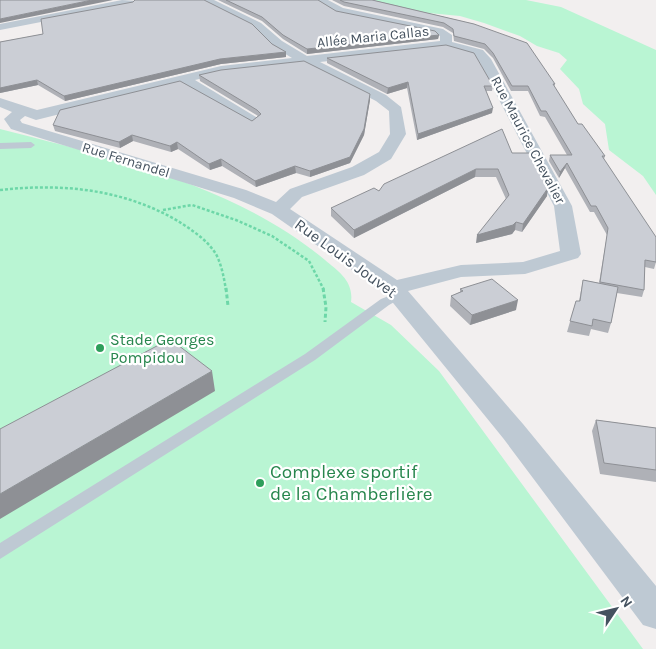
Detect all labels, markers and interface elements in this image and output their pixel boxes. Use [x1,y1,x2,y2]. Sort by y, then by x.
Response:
street label: Allée Maria Callas [316,23,430,51]
street label: Rue Maurice Chevalier [487,73,569,207]
street label: Rue Fernandel [80,139,172,181]
street label: Rue Louis Jouvet [291,215,401,301]
place label: Stade Georges Pompidou [110,330,214,367]
marker: Stade Georges Pompidou [94,342,106,354]
place label: Complexe sportif de la Chamberlière [270,461,432,505]
marker: Complexe sportif de la Chamberlière [254,477,266,489]
north arrow [591,584,641,634]
text: N [616,593,636,611]

